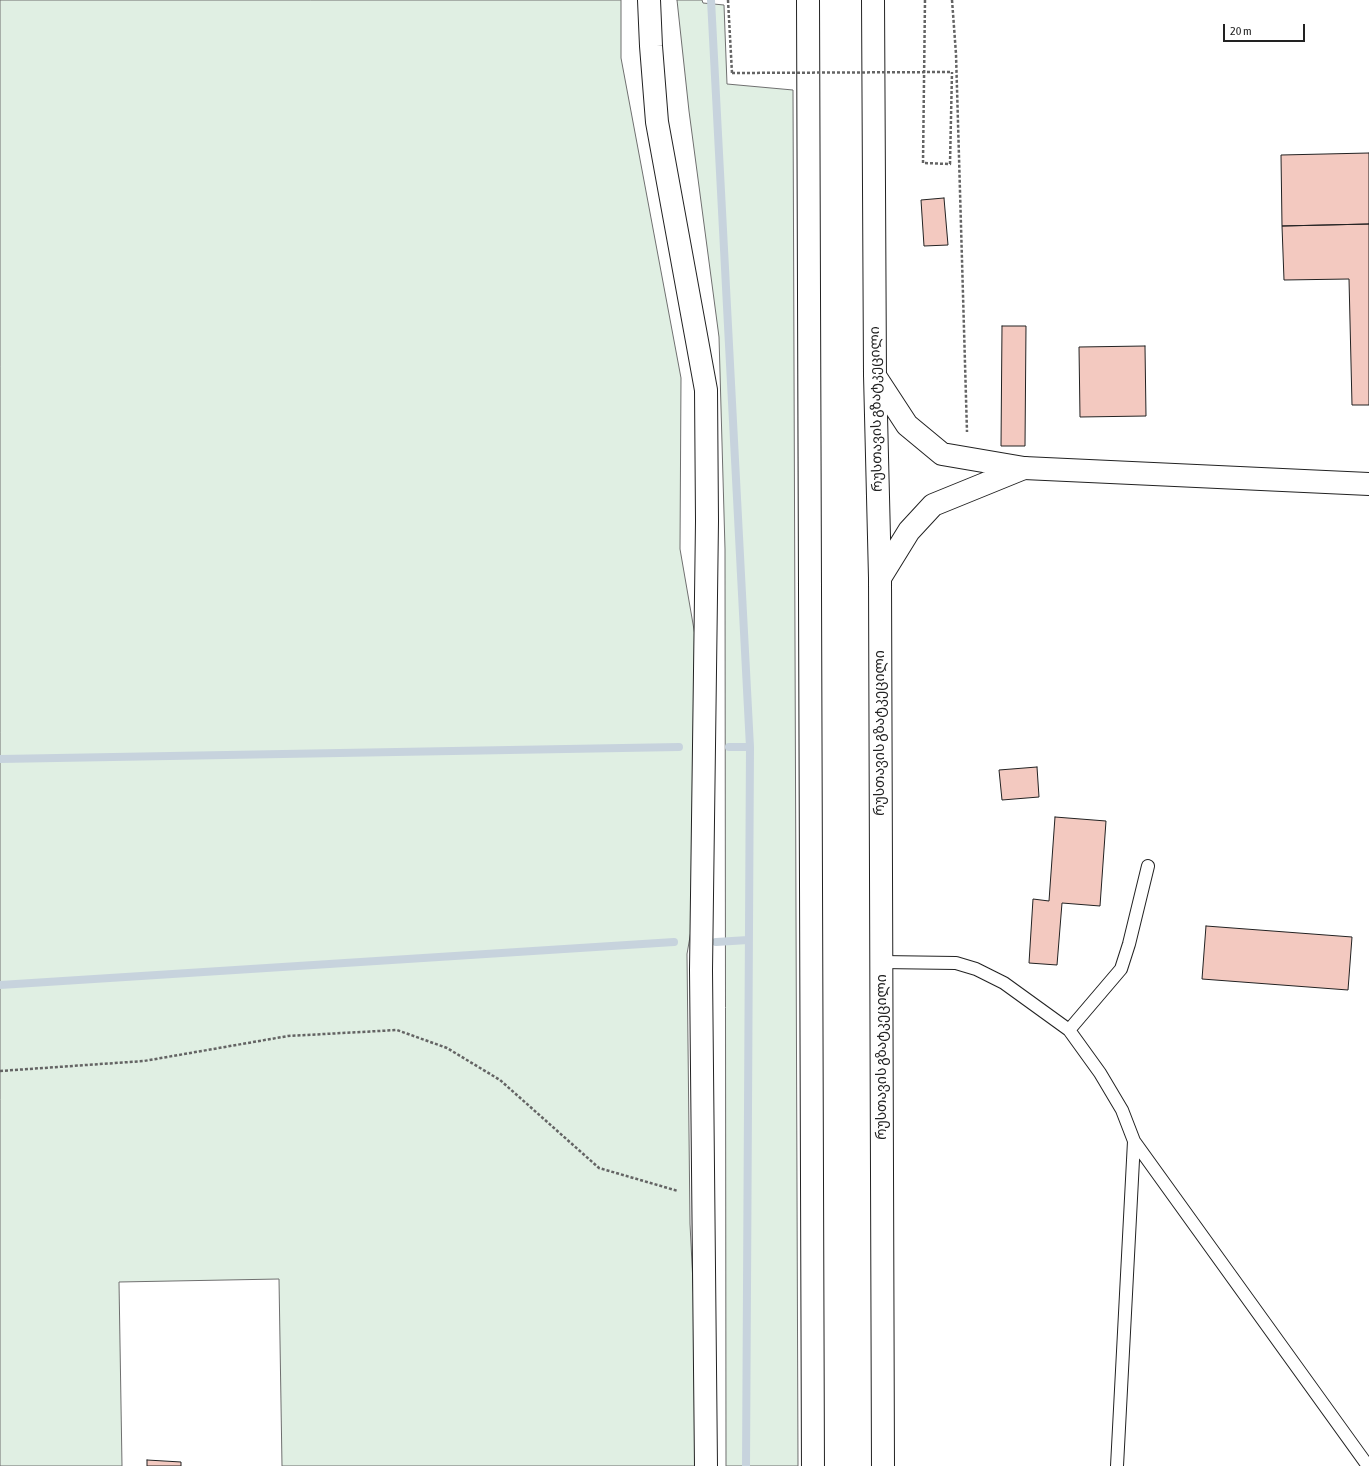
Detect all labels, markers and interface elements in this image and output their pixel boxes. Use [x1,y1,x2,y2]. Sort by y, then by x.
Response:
scale bar [1225,16,1307,42]
text: 20 m [1230,24,1252,38]
street label: რუსთავის გზატკეცილი [866,326,886,492]
street label: რუსთავის გზატკეცილი [872,650,888,816]
street label: რუსთავის გზატკეცილი [874,974,890,1140]

